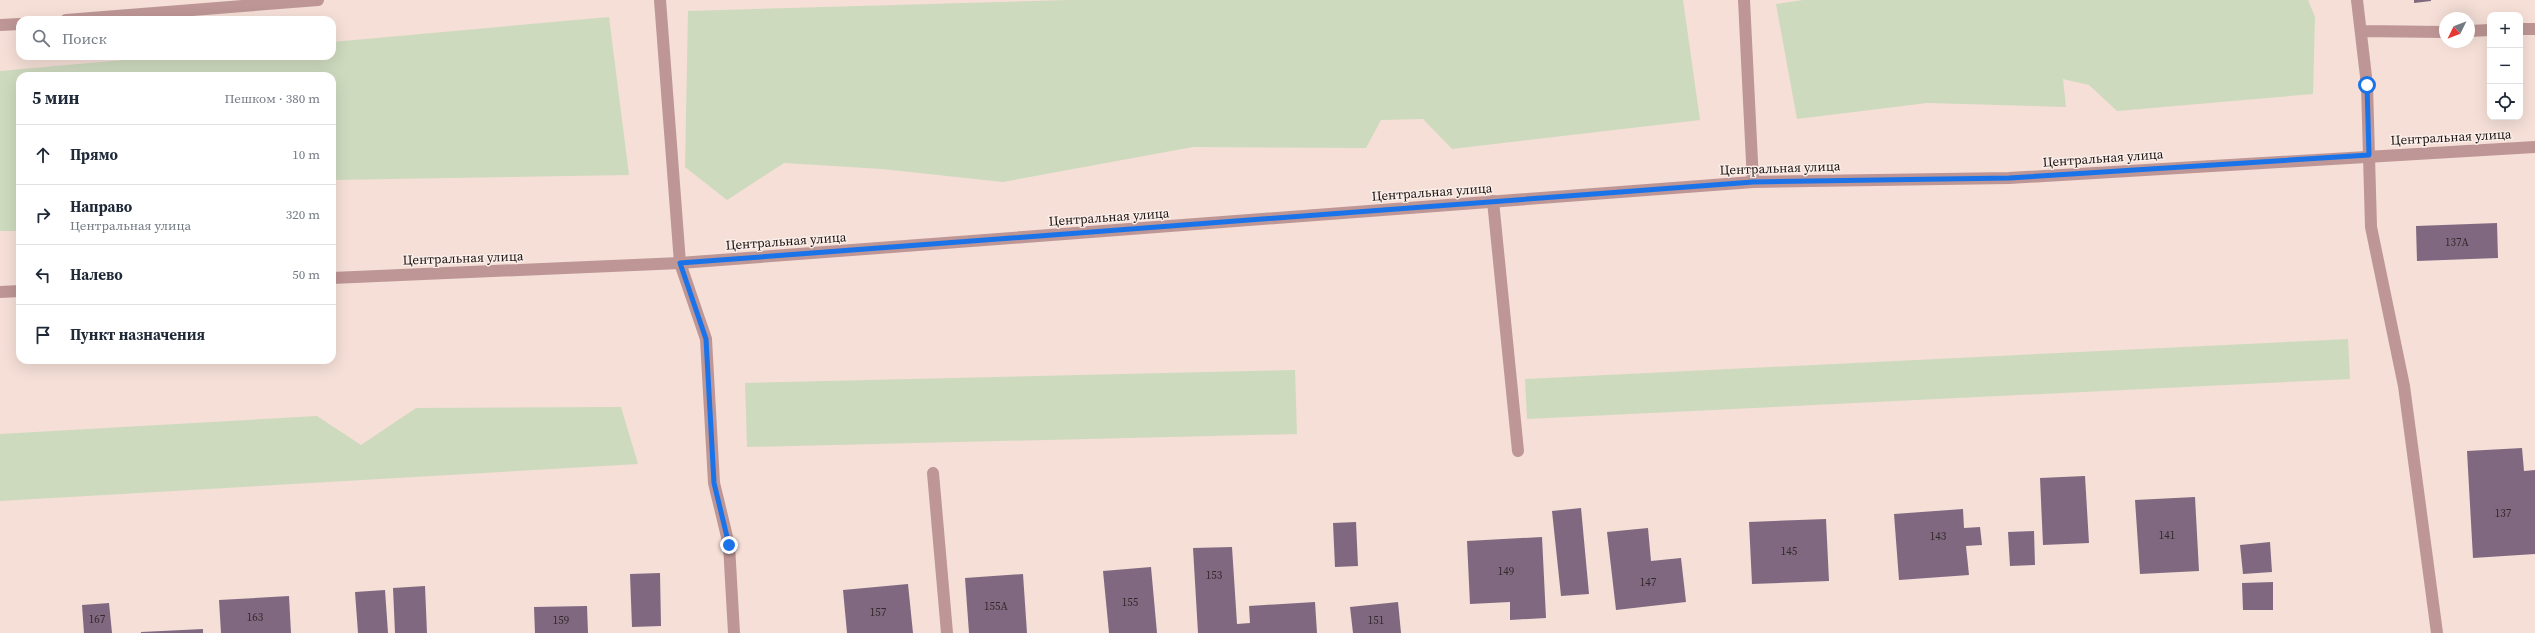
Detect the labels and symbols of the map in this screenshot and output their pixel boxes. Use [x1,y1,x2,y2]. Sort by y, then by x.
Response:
north arrow [2439,12,2475,48]
route start [2358,76,2376,94]
street label: Центральная улица [2390,125,2512,149]
street label: Центральная улица [2042,145,2164,171]
street label: Центральная улица [1719,157,1841,179]
street label: Центральная улица [1371,179,1493,205]
street label: Центральная улица [1048,204,1170,230]
street label: Центральная улица [725,228,847,254]
house number: 137А [2445,235,2470,250]
street label: Центральная улица [402,247,524,269]
house number: 137 [2495,506,2512,521]
house number: 141 [2159,528,2175,543]
house number: 143 [1930,529,1947,544]
route end [720,536,738,554]
house number: 145 [1781,544,1798,559]
house number: 149 [1498,564,1514,579]
house number: 153 [1206,568,1223,583]
house number: 147 [1640,575,1657,590]
house number: 155 [1122,595,1139,610]
house number: 155А [984,599,1009,614]
house number: 157 [870,605,887,620]
house number: 163 [247,610,264,625]
house number: 167 [89,612,106,627]
house number: 159 [553,613,569,628]
house number: 151 [1368,613,1384,628]

